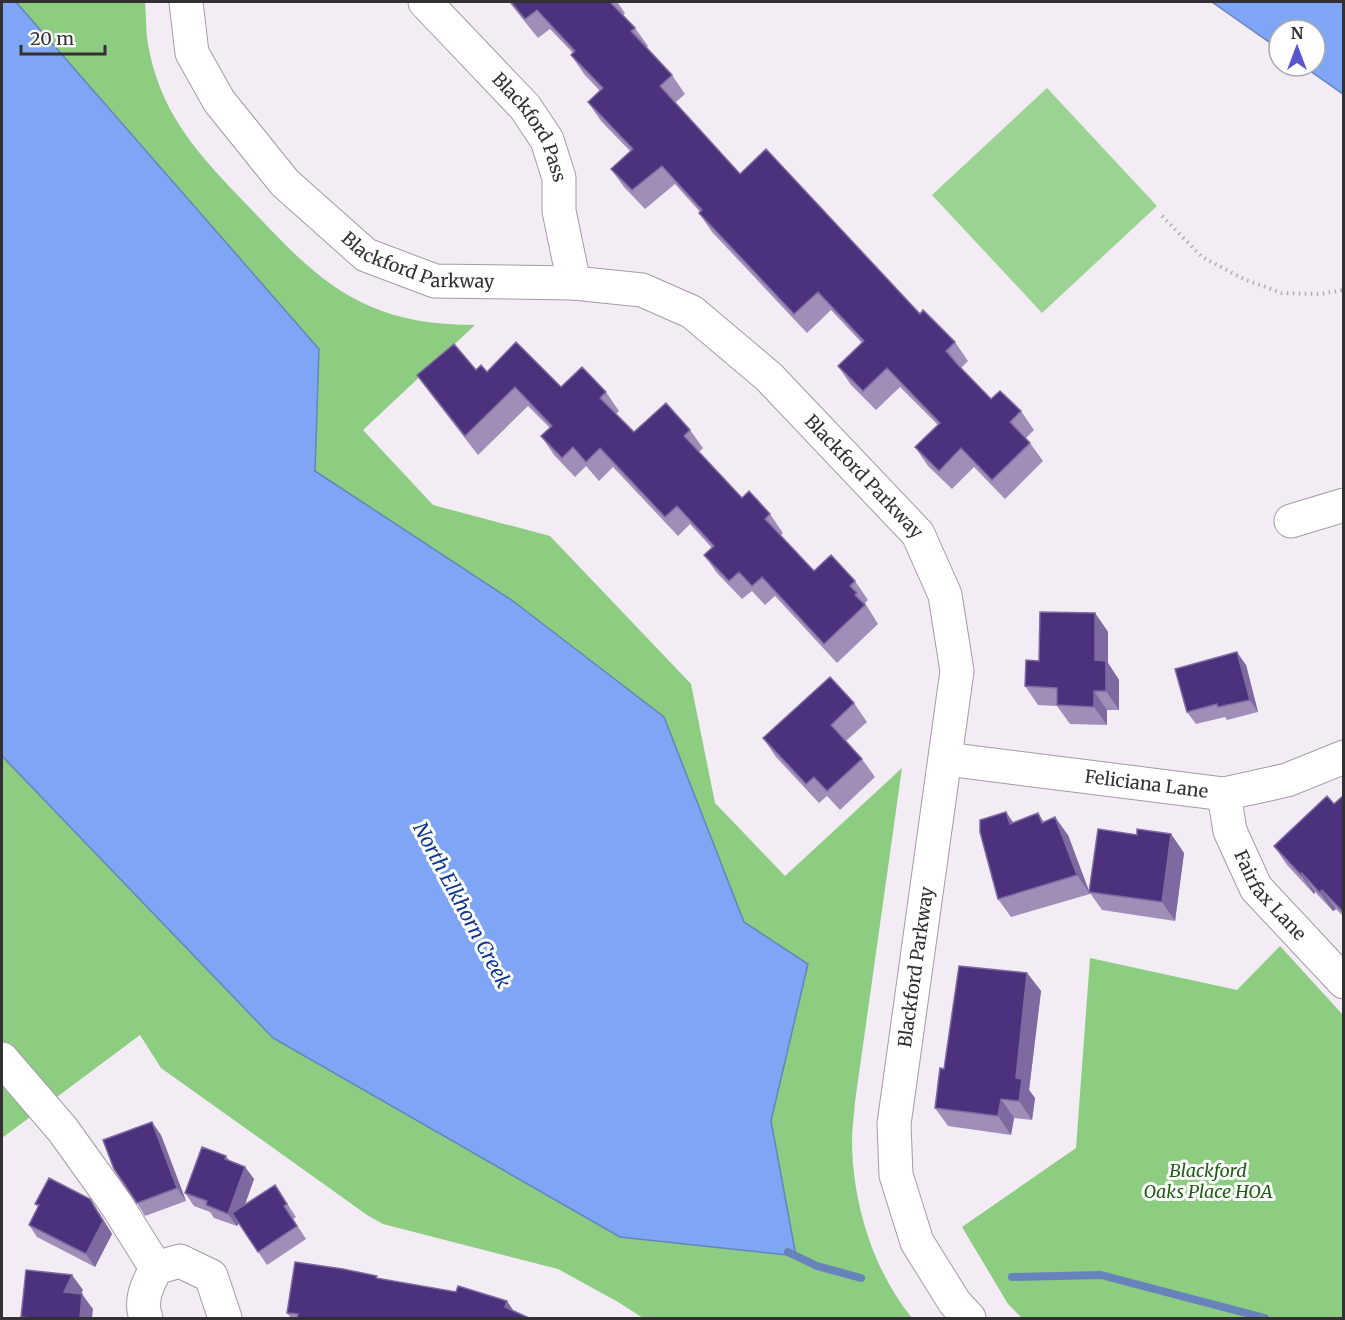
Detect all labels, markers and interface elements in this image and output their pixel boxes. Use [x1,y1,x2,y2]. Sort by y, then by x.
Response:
scale bar [21,18,105,56]
north arrow [1267,18,1327,78]
text: N [1291,23,1304,43]
text: 20 m [30,27,74,50]
street label: Blackford Pass [487,68,572,185]
street label: Blackford Parkway [337,227,495,293]
street label: Blackford Parkway [800,410,929,544]
street label: Feliciana Lane [1083,765,1210,803]
water label: North Elkhorn Creek [408,818,517,992]
street label: Fairfax Lane [1229,846,1311,945]
street label: Blackford Parkway [893,884,938,1049]
park label: Blackford Oaks Place HOA [1143,1159,1273,1203]

